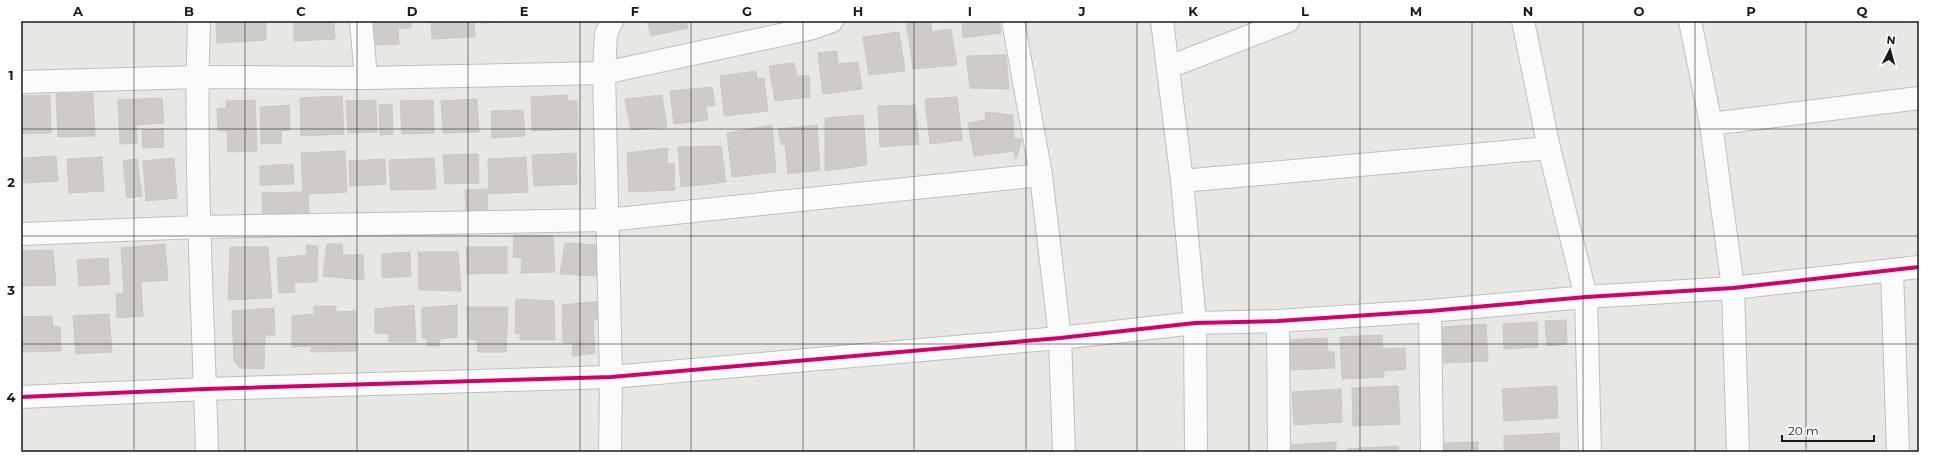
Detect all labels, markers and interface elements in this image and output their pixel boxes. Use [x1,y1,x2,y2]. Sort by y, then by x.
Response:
text: A [72,3,84,19]
text: B [184,3,194,19]
text: C [296,3,306,19]
text: D [407,3,418,19]
text: E [520,3,529,19]
text: F [631,3,639,19]
text: G [742,3,752,19]
text: H [853,3,863,19]
text: I [968,3,972,19]
text: J [1077,3,1086,19]
text: K [1188,3,1198,19]
text: L [1301,3,1309,19]
text: M [1410,3,1422,19]
text: N [1523,3,1533,19]
text: O [1634,3,1645,19]
text: P [1746,3,1756,19]
text: Q [1857,3,1868,19]
north arrow [1870,30,1910,70]
text: N [1886,33,1896,47]
text: 1 [8,67,14,83]
text: 2 [7,174,15,190]
text: 3 [6,282,15,298]
text: 4 [7,389,16,405]
scale bar [1782,417,1874,443]
text: 20 m [1788,423,1819,438]

